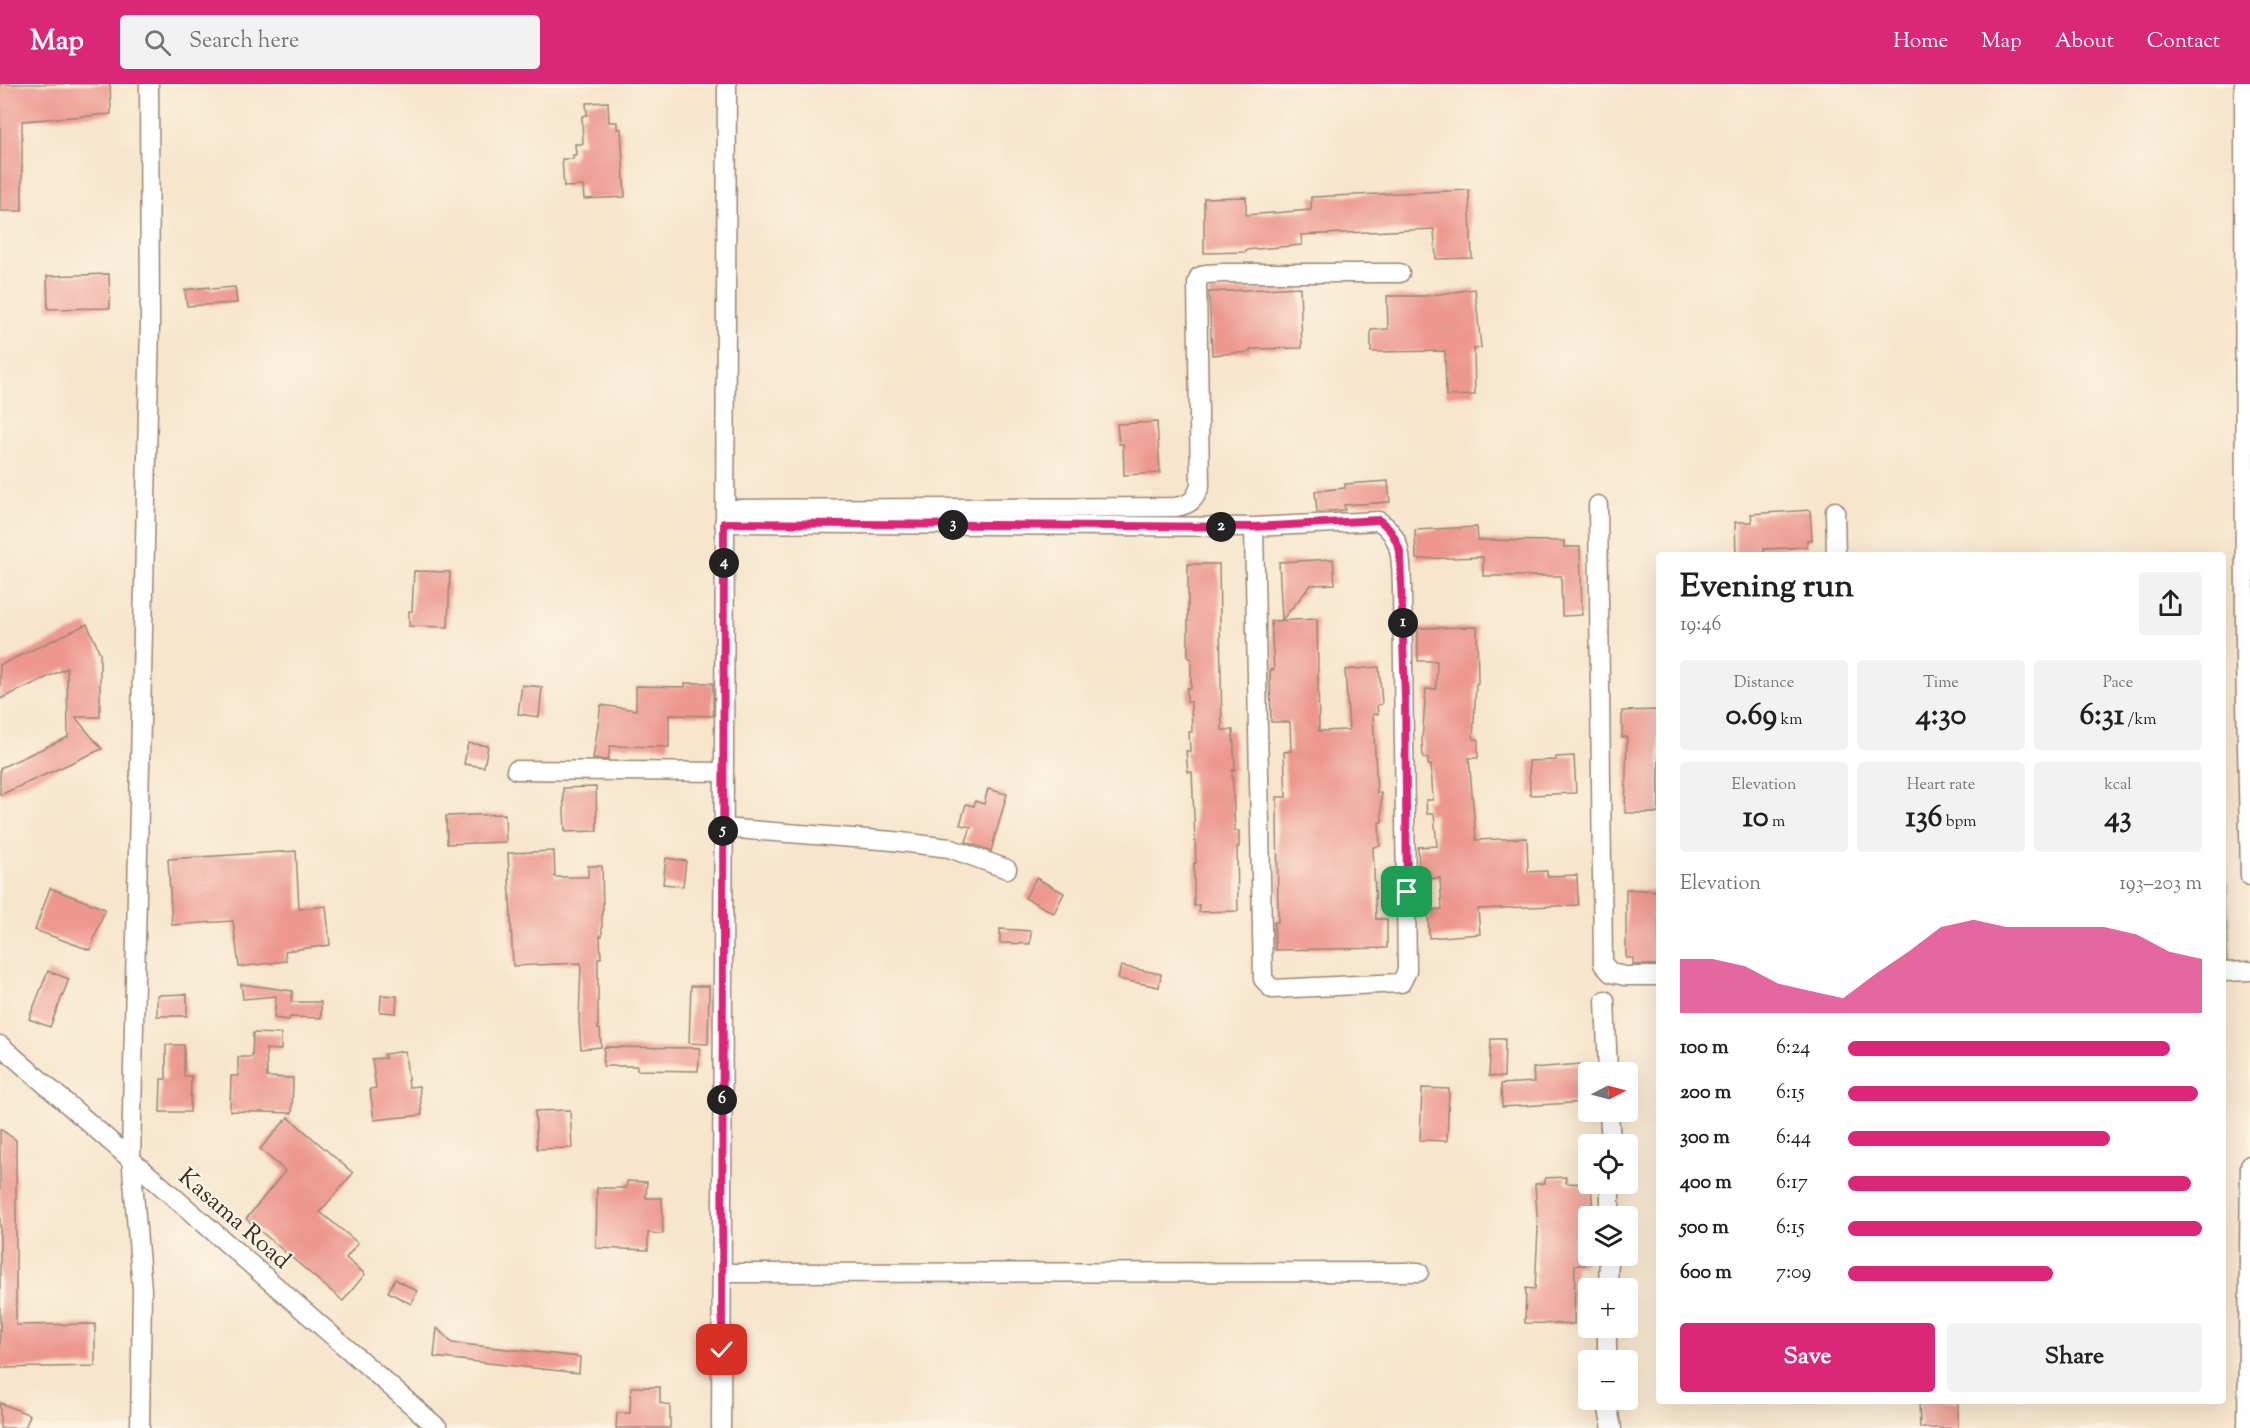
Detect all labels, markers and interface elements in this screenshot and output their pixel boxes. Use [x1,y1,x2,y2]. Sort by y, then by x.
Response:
search box [120,15,540,69]
text: Map [30,22,84,62]
icon: search [141,26,174,59]
text: Search here [189,26,299,58]
text: Home [1893,27,1948,57]
text: Map [1981,27,2022,57]
text: About [2055,27,2114,57]
text: Contact [2147,27,2220,57]
pin: 3 [938,510,968,540]
pin: 2 [1206,512,1236,542]
text: 3 [950,513,956,536]
text: 2 [1217,515,1225,538]
pin: 4 [709,548,739,578]
text: 4 [720,551,728,574]
text: Evening run [1680,564,1854,612]
button: share [2139,572,2202,635]
pin: 1 [1388,608,1418,638]
text: 1 [1400,611,1406,634]
text: 19:46 [1680,611,1721,640]
text: Distance [1734,672,1794,695]
text: Time [1923,672,1959,695]
text: Pace [2103,672,2133,695]
text: 0.69 [1726,695,1777,738]
text: 4:30 [1916,695,1966,738]
text: 6:31 [2079,695,2124,738]
text: km [1777,709,1802,732]
text: /km [2124,709,2157,732]
text: Elevation [1732,774,1796,797]
text: Heart rate [1907,774,1975,797]
text: kcal [2104,774,2132,797]
text: 10 [1743,797,1769,840]
text: 136 [1905,797,1942,840]
text: 43 [2104,797,2132,840]
text: m [1769,811,1785,834]
text: bpm [1942,811,1977,834]
pin: 5 [708,816,738,846]
text: 5 [720,819,726,842]
pin [1381,866,1432,917]
text: Elevation [1680,870,1761,899]
text: 193–203 m [2119,870,2202,899]
icon: arrive [1390,875,1423,908]
text: 100 m [1680,1034,1729,1063]
text: 6:24 [1776,1034,1810,1063]
north arrow [1578,1062,1638,1122]
map controls [1578,1062,1638,1410]
text: 200 m [1680,1079,1731,1108]
text: 6:15 [1776,1079,1805,1108]
pin: 6 [707,1085,737,1115]
text: 6 [718,1088,726,1111]
text: 300 m [1680,1124,1730,1153]
text: 6:44 [1776,1124,1811,1153]
button: locate [1578,1134,1638,1194]
street label: Kasama Road [170,1161,298,1278]
text: 400 m [1680,1169,1732,1198]
text: 6:17 [1776,1169,1808,1198]
button: layers [1578,1206,1638,1266]
text: 500 m [1680,1214,1729,1243]
text: 6:15 [1776,1214,1805,1243]
text: 600 m [1680,1259,1732,1288]
text: 7:09 [1776,1259,1811,1288]
button: + [1578,1278,1638,1338]
button: Save [1680,1323,1935,1392]
button: Share [1947,1323,2202,1392]
pin [696,1324,747,1375]
icon: check [705,1333,738,1366]
button: − [1578,1350,1638,1410]

